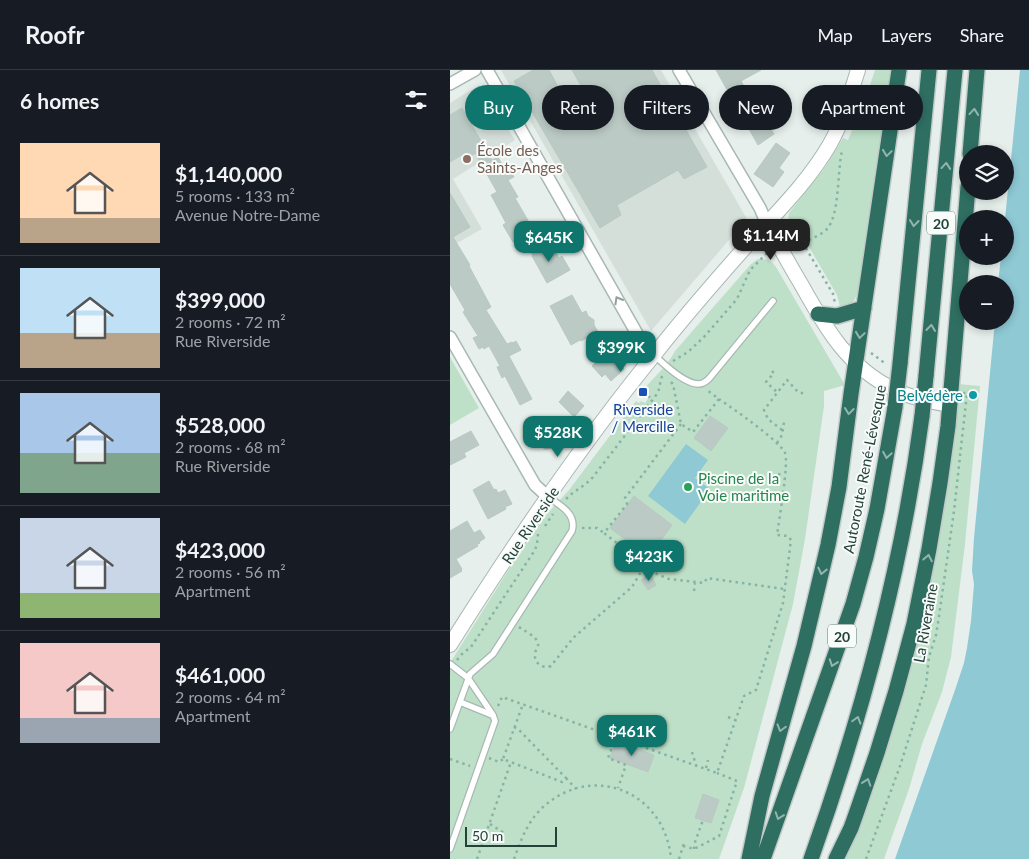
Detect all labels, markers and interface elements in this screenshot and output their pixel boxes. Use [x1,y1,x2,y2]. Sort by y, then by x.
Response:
text: Roofr [25,20,84,49]
text: Map [817,24,853,46]
text: Layers [881,24,932,46]
text: Share [960,24,1004,46]
chip: Buy [465,85,532,130]
chip: Rent [542,85,614,130]
chip: Filters [624,85,709,130]
chip: New [719,85,792,130]
chip: Apartment [802,85,923,130]
icon: filters [402,86,430,114]
text: 6 homes [20,88,99,113]
one-way arrow [968,108,979,116]
place label: École des Saints-Anges [477,141,562,176]
map controls [959,145,1014,330]
button: layers [959,145,1014,200]
one-way arrow [882,149,892,157]
marker: École des Saints-Anges [461,153,473,165]
text: $1,140,000 [175,161,282,186]
one-way arrow [940,162,951,170]
icon: home [60,163,120,223]
text: 5 rooms · 133 m² [175,186,295,205]
text: Avenue Notre-Dame [175,205,320,224]
button: + [959,210,1014,265]
road number: 20 [927,212,955,234]
pin: $1.14M [730,218,812,261]
one-way arrow [909,219,920,227]
pin: $645K [514,220,584,263]
text: $1.14M [743,225,799,244]
text: $645K [525,227,573,246]
button: − [959,275,1014,330]
text: $399,000 [175,287,265,312]
icon: home [60,288,120,348]
one-way arrow [614,296,624,305]
text: 2 rooms · 72 m² [175,312,286,331]
one-way arrow [925,323,936,331]
pin: $399K [586,330,656,373]
text: Rue Riverside [175,331,270,350]
one-way arrow [856,331,866,340]
text: $399K [597,337,645,356]
street label: Autoroute René-Lévesque [839,383,889,555]
marker: Riverside / Mercille [637,386,649,398]
place label: Belvédère [897,386,963,404]
marker: Belvédère [967,389,979,401]
place label: Riverside / Mercille [611,400,675,435]
one-way arrow [844,407,855,415]
text: $528,000 [175,412,265,437]
icon: home [60,413,120,473]
pin: $528K [523,416,593,458]
text: $528K [534,422,582,441]
text: 2 rooms · 68 m² [175,437,286,456]
one-way arrow [882,451,892,459]
text: Rue Riverside [175,456,270,475]
place label: Piscine de la Voie maritime [698,469,789,504]
marker: Piscine de la Voie maritime [682,481,694,493]
street label: Rue Riverside [498,483,562,567]
text: $423,000 [175,537,265,562]
icon: home [60,538,120,598]
pin: $423K [614,540,684,582]
text: $423K [625,546,673,565]
one-way arrow [922,553,932,562]
text: 2 rooms · 56 m² [175,562,286,581]
one-way arrow [817,567,828,576]
text: Apartment [175,581,250,600]
street label: La Riveraine [909,582,941,664]
road number: 20 [828,624,856,648]
one-way arrow [829,658,839,666]
text: $461,000 [175,662,265,687]
icon: home [60,663,120,723]
text: 2 rooms · 64 m² [175,687,286,706]
text: Apartment [175,706,250,725]
pin: $461K [597,714,667,757]
one-way arrow [851,717,861,725]
text: $461K [608,721,656,740]
one-way arrow [777,724,787,732]
one-way arrow [861,778,871,787]
one-way arrow [775,811,785,820]
scale bar [465,824,558,847]
text: 50 m [472,827,503,844]

